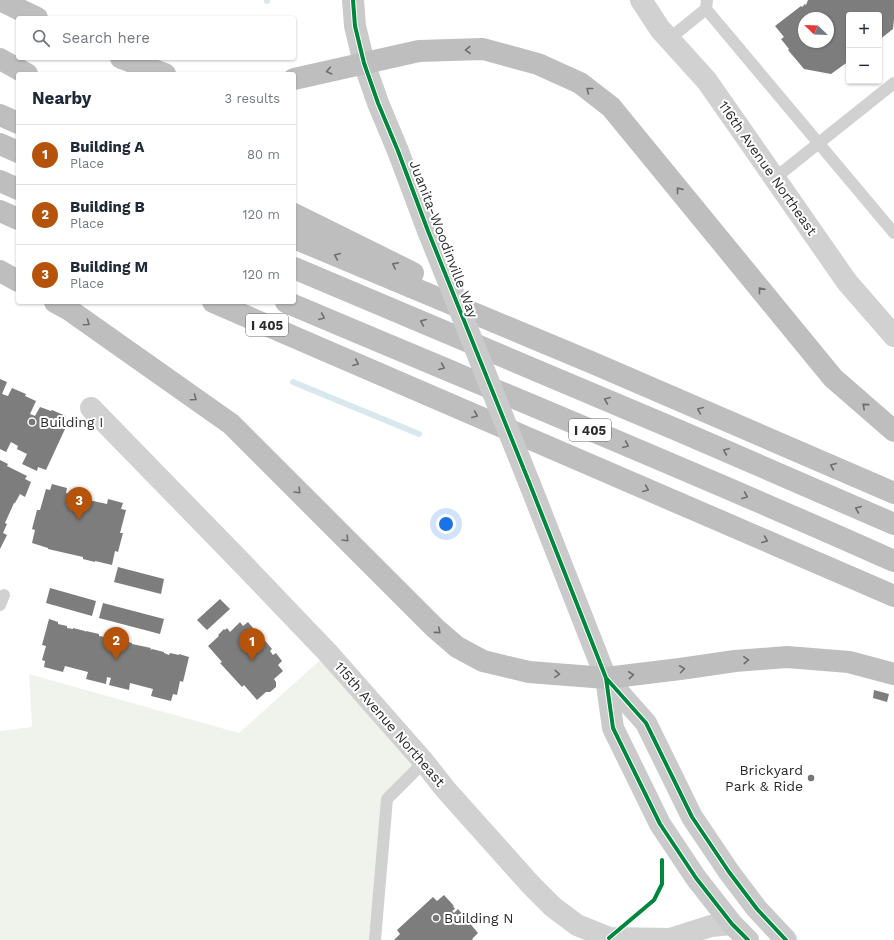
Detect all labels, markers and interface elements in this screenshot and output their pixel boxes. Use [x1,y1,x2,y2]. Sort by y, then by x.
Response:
north arrow [798,12,834,48]
map controls [846,12,882,84]
button: + [846,12,882,48]
search box [16,16,296,60]
icon: search [30,27,52,49]
text: Search here [62,29,150,47]
one-way arrow [465,46,471,54]
button: − [846,48,882,84]
one-way arrow [326,66,332,74]
text: Nearby [32,88,91,108]
one-way arrow [587,88,594,95]
text: 3 results [225,91,280,106]
street label: 116th Avenue Northeast [716,98,821,238]
text: Building A [70,138,144,156]
text: 1 [42,147,48,162]
text: 80 m [247,147,280,162]
text: Place [70,156,104,171]
street label: Juanita-Woodinville Way [407,158,482,321]
one-way arrow [676,187,683,194]
text: Building B [70,198,145,216]
text: 2 [41,207,49,222]
text: 120 m [242,207,280,222]
text: Place [70,216,104,231]
one-way arrow [334,253,341,261]
text: Building M [70,258,148,276]
one-way arrow [392,262,399,269]
text: 3 [41,267,49,282]
text: 120 m [242,267,280,282]
text: Place [70,276,104,291]
one-way arrow [759,288,766,295]
one-way arrow [318,313,325,321]
road number: I 405 [246,314,288,336]
one-way arrow [83,318,90,325]
one-way arrow [419,319,427,327]
one-way arrow [351,358,359,366]
one-way arrow [437,362,445,370]
one-way arrow [190,393,197,401]
one-way arrow [603,397,610,405]
one-way arrow [862,403,869,410]
one-way arrow [697,406,704,414]
one-way arrow [471,410,478,418]
place label: Building I [40,414,103,430]
marker: Building I [27,417,37,427]
road number: I 405 [569,419,611,441]
one-way arrow [622,441,629,449]
one-way arrow [723,448,730,456]
one-way arrow [829,463,836,471]
one-way arrow [642,484,649,492]
one-way arrow [293,486,301,494]
pin: 3 [66,487,92,520]
one-way arrow [741,491,749,499]
one-way arrow [855,506,863,514]
your location [436,514,456,534]
one-way arrow [341,534,349,542]
one-way arrow [761,536,768,544]
pin: 2 [103,627,129,660]
one-way arrow [433,627,441,634]
pin: 1 [239,628,265,661]
one-way arrow [743,655,749,664]
street label: 115th Avenue Northeast [332,658,449,790]
one-way arrow [679,665,685,674]
one-way arrow [554,670,560,679]
one-way arrow [628,671,634,680]
place label: Brickyard Park & Ride [725,762,803,794]
marker: Brickyard Park & Ride [806,773,816,783]
place label: Building N [444,910,513,926]
marker: Building N [431,913,441,923]

